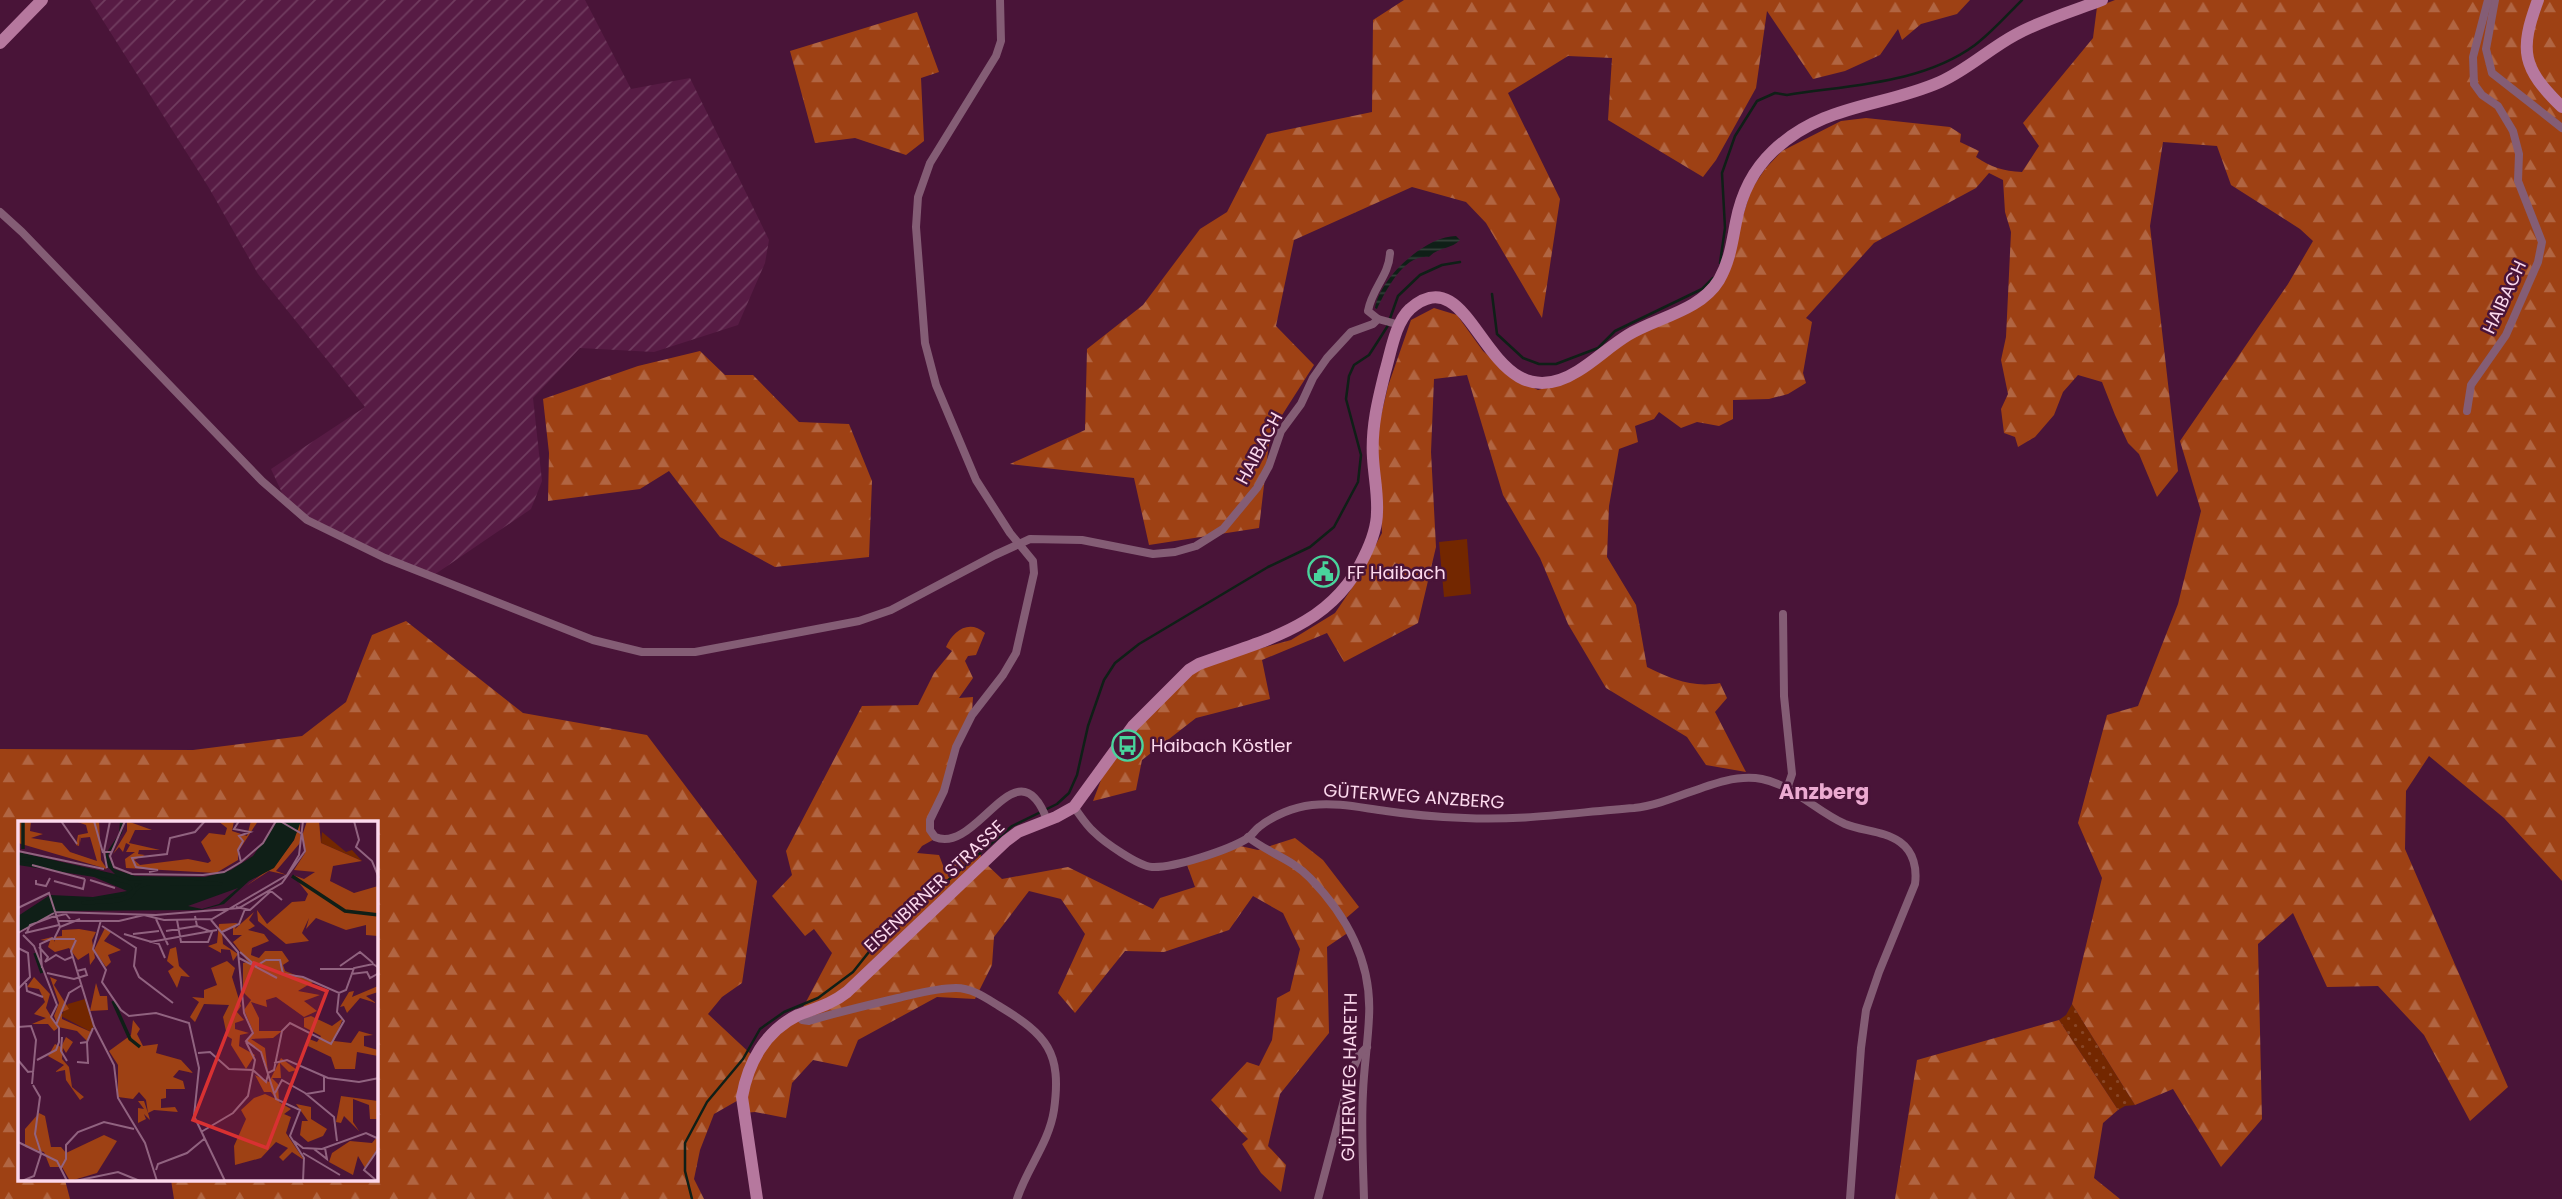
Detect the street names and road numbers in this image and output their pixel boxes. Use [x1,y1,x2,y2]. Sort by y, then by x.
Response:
street label: HAIBACH [2476,256,2532,338]
street label: HAIBACH [1230,407,1288,489]
street label: GÜTERWEG ANZBERG [1323,777,1505,815]
street label: EISENBIRNER STRASSE [858,814,1010,958]
street label: GÜTERWEG HARETH [1335,992,1363,1162]

